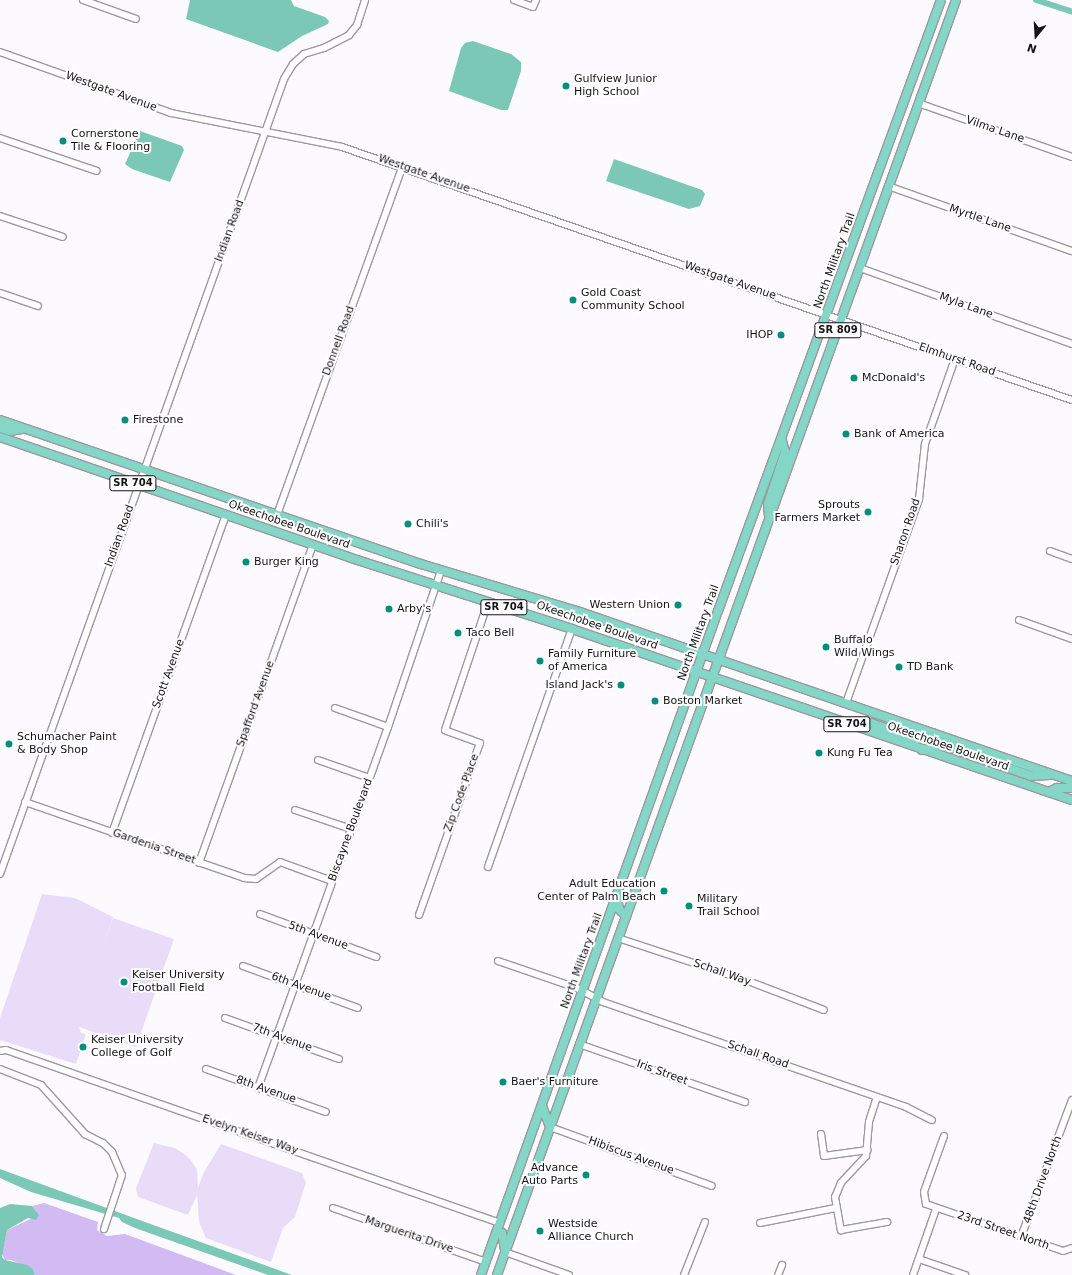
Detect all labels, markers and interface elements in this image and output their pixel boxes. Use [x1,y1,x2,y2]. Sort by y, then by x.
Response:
north arrow [1016,16,1056,56]
text: N [1026,40,1039,55]
street label: Westgate Avenue [64,69,158,115]
place label: Gulfview Junior High School [574,73,657,99]
marker: Gulfview Junior High School [561,81,571,91]
street label: Vilma Lane [964,114,1026,146]
place label: Cornerstone Tile & Flooring [71,128,150,154]
marker: Cornerstone Tile & Flooring [58,136,68,146]
street label: Westgate Avenue [376,152,472,196]
street label: Indian Road [213,198,247,264]
street label: Myrtle Lane [947,202,1013,236]
street label: North Military Trail [812,211,858,311]
street label: Westgate Avenue [682,259,778,303]
place label: Gold Coast Community School [581,287,685,313]
street label: Myla Lane [937,290,995,322]
marker: Gold Coast Community School [568,295,578,305]
street label: Donnell Road [320,304,358,378]
road number: SR 809 [814,322,862,338]
place label: IHOP [746,328,773,342]
marker: IHOP [776,330,786,340]
street label: Elmhurst Road [917,341,997,379]
place label: McDonald's [862,371,925,385]
marker: McDonald's [849,373,859,383]
place label: Firestone [133,413,183,427]
marker: Firestone [120,415,130,425]
place label: Bank of America [854,427,945,441]
marker: Bank of America [841,429,851,439]
road number: SR 704 [109,475,157,491]
street label: Sharon Road [888,497,924,567]
street label: Okeechobee Boulevard [227,498,351,552]
place label: Sprouts Farmers Market [775,499,860,525]
street label: Indian Road [103,503,137,569]
marker: Sprouts Farmers Market [863,507,873,517]
place label: Chili's [416,517,449,531]
marker: Chili's [403,519,413,529]
place label: Burger King [254,555,319,569]
marker: Burger King [241,557,251,567]
street label: North Military Trail [676,583,722,683]
place label: Western Union [590,598,670,612]
road number: SR 704 [480,599,528,615]
street label: Okeechobee Boulevard [535,599,659,653]
marker: Western Union [673,600,683,610]
place label: Arby's [397,602,431,616]
marker: Arby's [384,604,394,614]
place label: Taco Bell [466,626,514,640]
marker: Taco Bell [453,628,463,638]
place label: Buffalo Wild Wings [834,634,895,660]
street label: Scott Avenue [150,638,188,710]
marker: Buffalo Wild Wings [821,642,831,652]
place label: Family Furniture of America [548,648,636,674]
marker: Family Furniture of America [535,656,545,666]
street label: Spafford Avenue [234,659,278,749]
place label: TD Bank [907,660,953,674]
marker: TD Bank [894,662,904,672]
place label: Island Jack's [546,678,613,692]
marker: Island Jack's [616,680,626,690]
place label: Boston Market [663,694,742,708]
marker: Boston Market [650,696,660,706]
road number: SR 704 [823,716,871,732]
street label: Okeechobee Boulevard [886,720,1010,774]
place label: Schumacher Paint & Body Shop [17,731,116,757]
marker: Schumacher Paint & Body Shop [4,739,14,749]
place label: Kung Fu Tea [827,746,893,760]
marker: Kung Fu Tea [814,748,824,758]
street label: Zip Code Place [442,752,482,834]
street label: Biscayne Boulevard [326,777,376,883]
street label: Gardenia Street [111,827,197,867]
place label: Adult Education Center of Palm Beach [537,878,656,904]
marker: Adult Education Center of Palm Beach [659,886,669,896]
place label: Military Trail School [697,893,759,919]
marker: Military Trail School [684,901,694,911]
street label: North Military Trail [559,911,605,1011]
street label: 5th Avenue [286,919,350,953]
street label: Schall Way [692,957,752,989]
place label: Keiser University Football Field [132,969,224,995]
street label: 6th Avenue [269,970,333,1004]
marker: Keiser University Football Field [119,977,129,987]
street label: 7th Avenue [250,1021,314,1055]
place label: Keiser University College of Golf [91,1034,183,1060]
street label: Schall Road [726,1038,790,1072]
marker: Keiser University College of Golf [78,1042,88,1052]
street label: Iris Street [635,1058,689,1088]
street label: 8th Avenue [234,1074,298,1106]
place label: Baer's Furniture [511,1075,598,1089]
marker: Baer's Furniture [498,1077,508,1087]
street label: Evelyn Keiser Way [200,1112,300,1158]
street label: Hibiscus Avenue [586,1134,676,1178]
street label: 48th Drive North [1021,1134,1065,1226]
place label: Advance Auto Parts [522,1162,578,1188]
marker: Advance Auto Parts [581,1170,591,1180]
street label: 23rd Street North [955,1209,1051,1253]
street label: Marguerita Drive [363,1214,455,1256]
place label: Westside Alliance Church [548,1218,634,1244]
marker: Westside Alliance Church [535,1226,545,1236]

